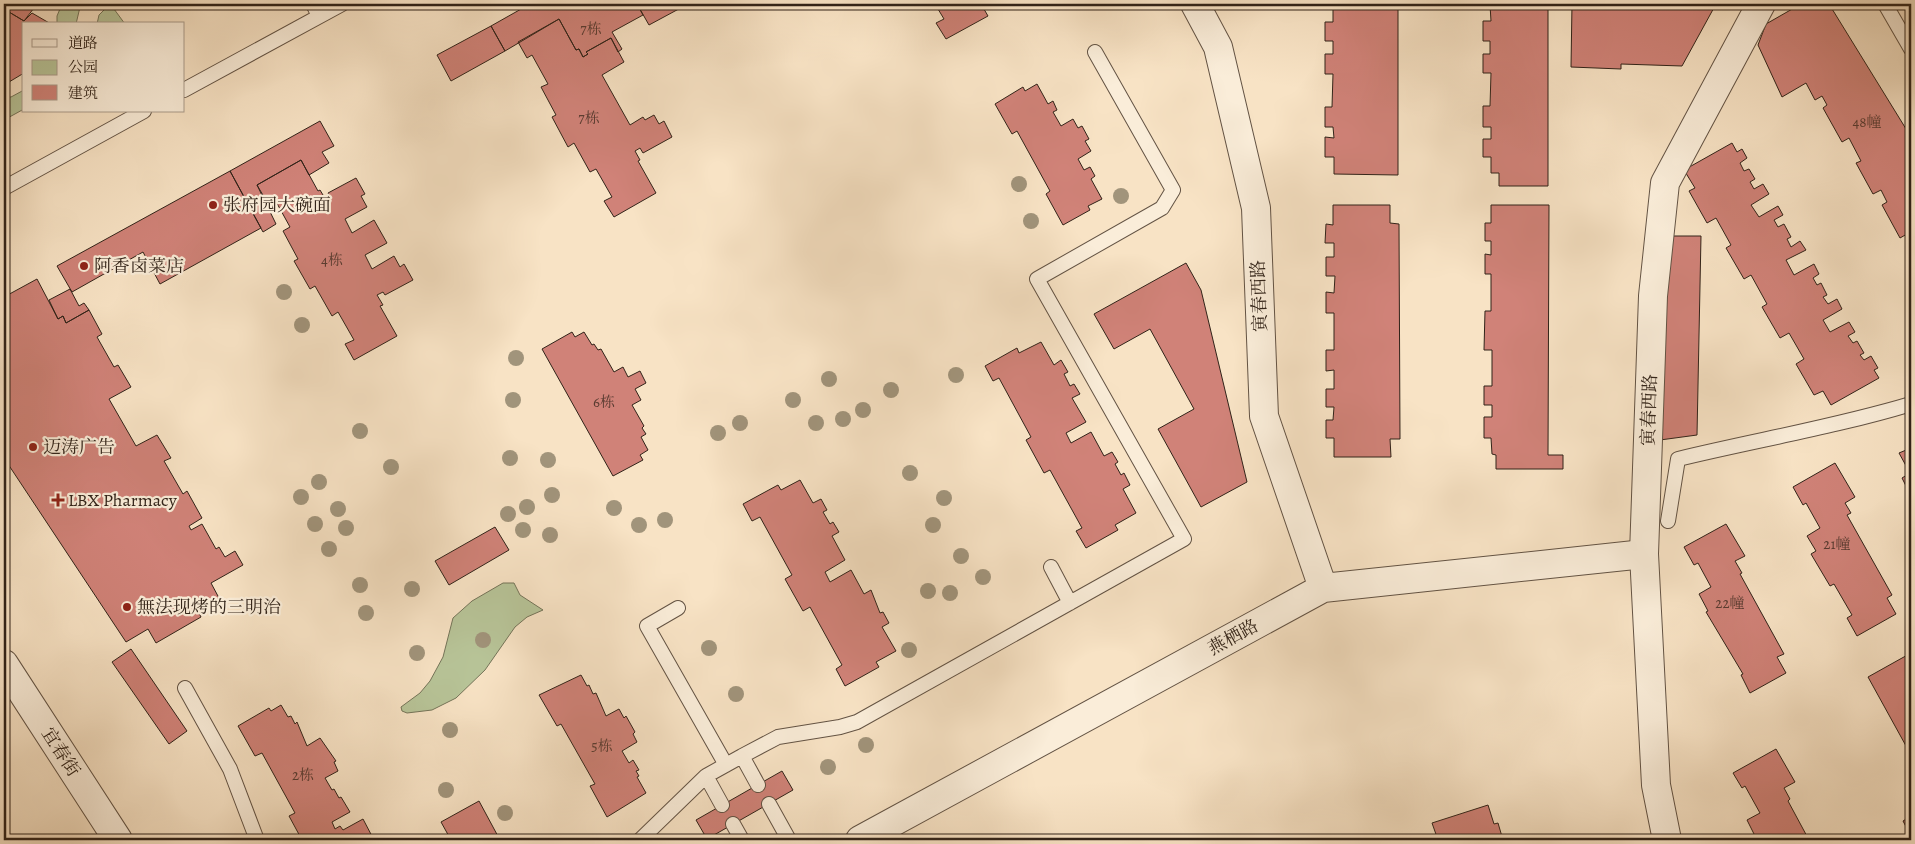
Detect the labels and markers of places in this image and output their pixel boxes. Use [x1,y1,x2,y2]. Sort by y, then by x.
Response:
place label: 张府园大碗面 [223,193,331,217]
marker: 张府园大碗面 [207,199,219,211]
place label: 阿香卤菜店 [94,254,184,278]
marker: 阿香卤菜店 [78,260,90,272]
place label: 迈涛广告 [43,435,115,459]
marker: 迈涛广告 [27,441,39,453]
place label: LBX Pharmacy [68,488,178,512]
marker: LBX Pharmacy [52,494,64,506]
place label: 無法现烤的三明治 [137,595,281,619]
marker: 無法现烤的三明治 [121,601,133,613]

